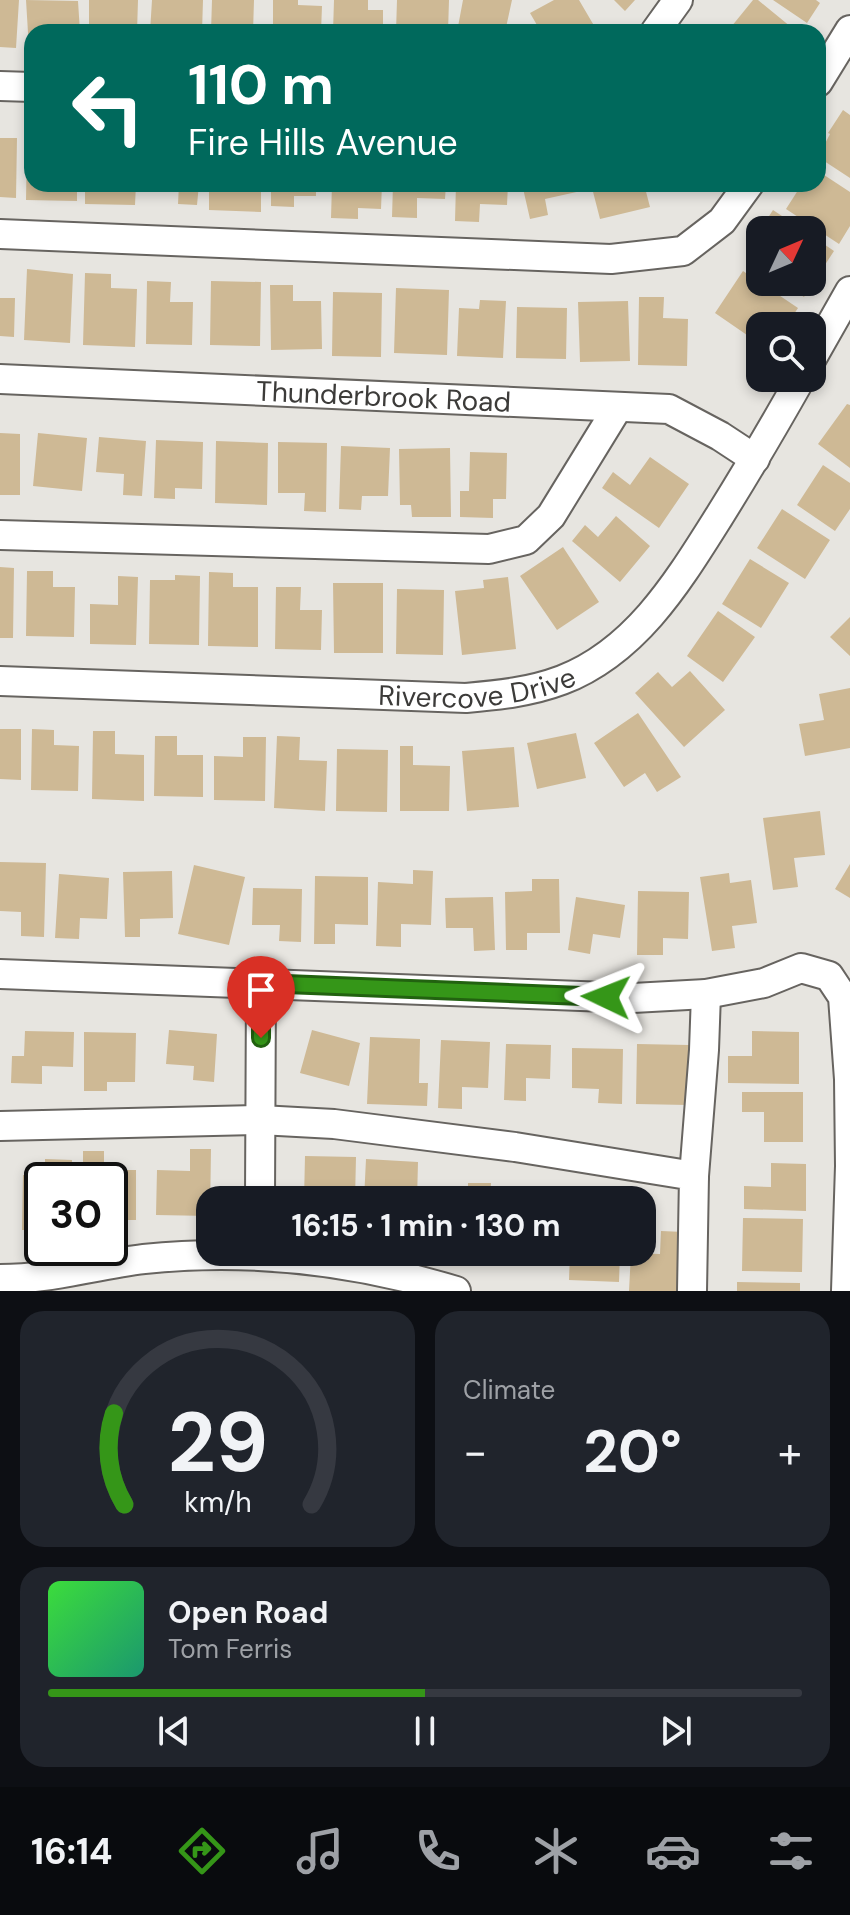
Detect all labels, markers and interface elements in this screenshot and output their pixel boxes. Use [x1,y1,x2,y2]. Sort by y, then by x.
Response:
text: 110 m [188,48,334,121]
icon: left [56,56,160,160]
text: Fire Hills Avenue [188,119,458,166]
north arrow [746,216,826,296]
map controls [746,216,826,392]
button: search [746,312,826,392]
street label: Thunderbrook Road [255,373,512,421]
street label: Rivercove Drive [378,658,582,717]
position arrow [564,955,648,1039]
pin [227,956,295,1038]
icon: arrive [239,968,283,1012]
speed limit sign: 30 [24,1162,128,1266]
text: 16:15 · 1 min · 130 m [292,1206,560,1245]
text: Climate [463,1373,555,1407]
text: 29 [167,1388,268,1497]
text: 20° [583,1412,682,1491]
text: − [463,1423,487,1481]
text: + [778,1423,802,1481]
text: km/h [184,1484,251,1521]
text: Open Road [168,1593,328,1632]
text: Tom Ferris [168,1632,292,1666]
icon: previous [152,1709,196,1753]
icon: pause [403,1709,447,1753]
icon: next [654,1709,698,1753]
icon: directions [174,1823,230,1879]
icon: music [292,1823,348,1879]
icon: phone [410,1823,466,1879]
icon: climate [528,1823,584,1879]
icon: car [645,1823,701,1879]
icon: filters [763,1823,819,1879]
text: 16:14 [31,1828,112,1875]

